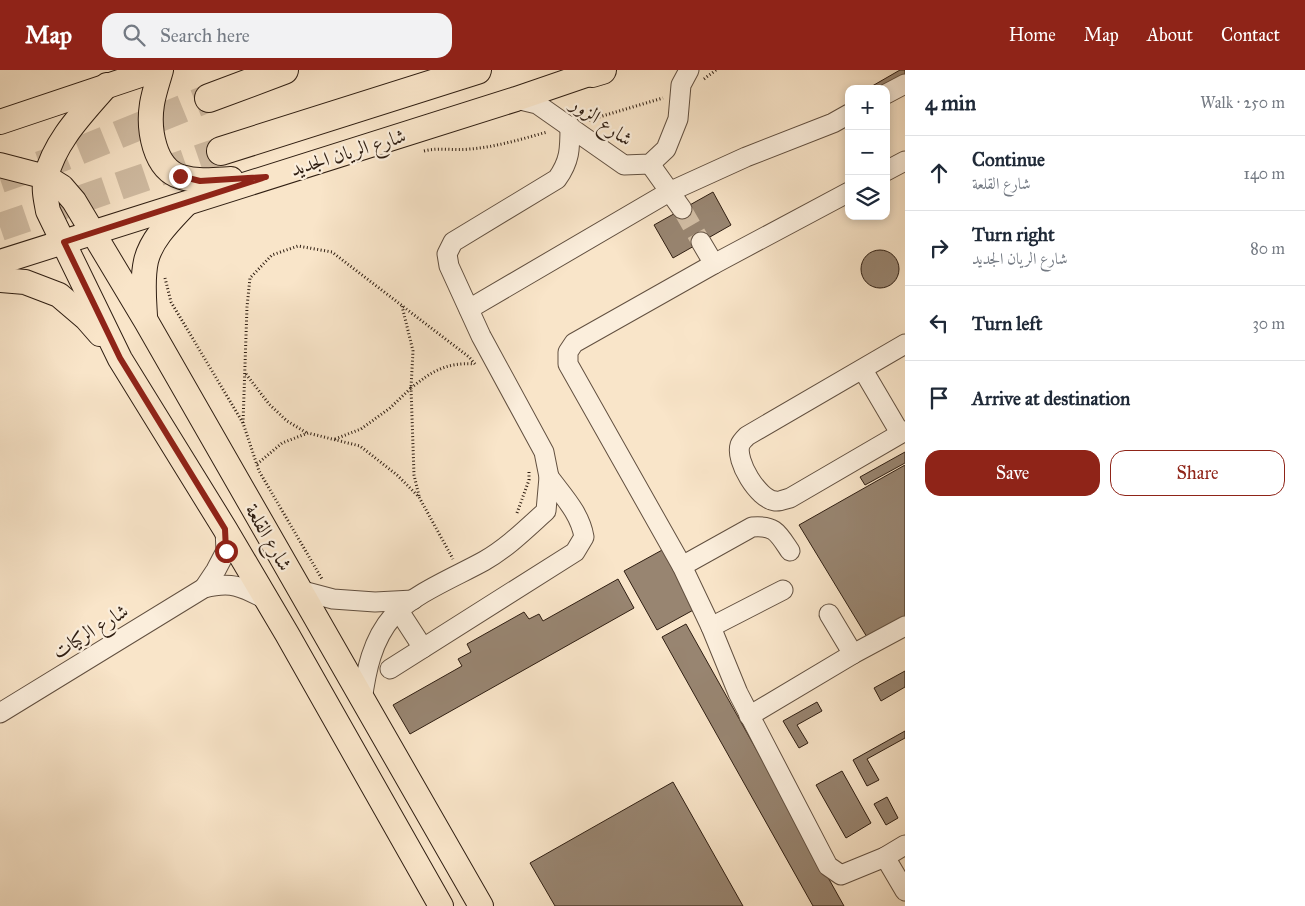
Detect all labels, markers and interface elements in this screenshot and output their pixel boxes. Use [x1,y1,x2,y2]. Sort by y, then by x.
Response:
search box [102,13,452,58]
text: Map [25,20,72,50]
icon: search [120,21,148,49]
text: Search here [160,24,250,47]
text: Home [1009,24,1056,46]
text: Map [1084,24,1119,46]
text: About [1147,24,1193,46]
text: Contact [1221,24,1280,46]
map controls [845,85,890,220]
button: + [845,85,890,130]
street label: شارع الزور [562,90,637,156]
text: 4 min [925,90,976,116]
text: Walk · 250 m [1200,93,1285,112]
street label: شارع الريان الجديد [287,123,410,187]
button: − [845,130,890,175]
text: Continue [972,148,1045,171]
icon: ahead [925,159,953,187]
text: 140 m [1244,164,1285,183]
route end [169,165,192,188]
text: شارع القلعة [972,174,1031,193]
button: layers [845,175,890,220]
text: Turn right [972,223,1055,246]
icon: right [925,234,953,262]
text: 80 m [1250,239,1285,258]
text: شارع الريان الجديد [972,249,1068,268]
icon: left [925,309,953,337]
text: Turn left [972,312,1042,335]
text: 30 m [1252,314,1285,333]
icon: arrive [925,384,953,412]
text: Arrive at destination [972,387,1130,410]
button: Save [925,450,1100,496]
button: Share [1110,450,1285,496]
street label: شارع القلعة [235,499,298,578]
route start [215,540,238,563]
street label: شارع الركيات [48,598,136,669]

